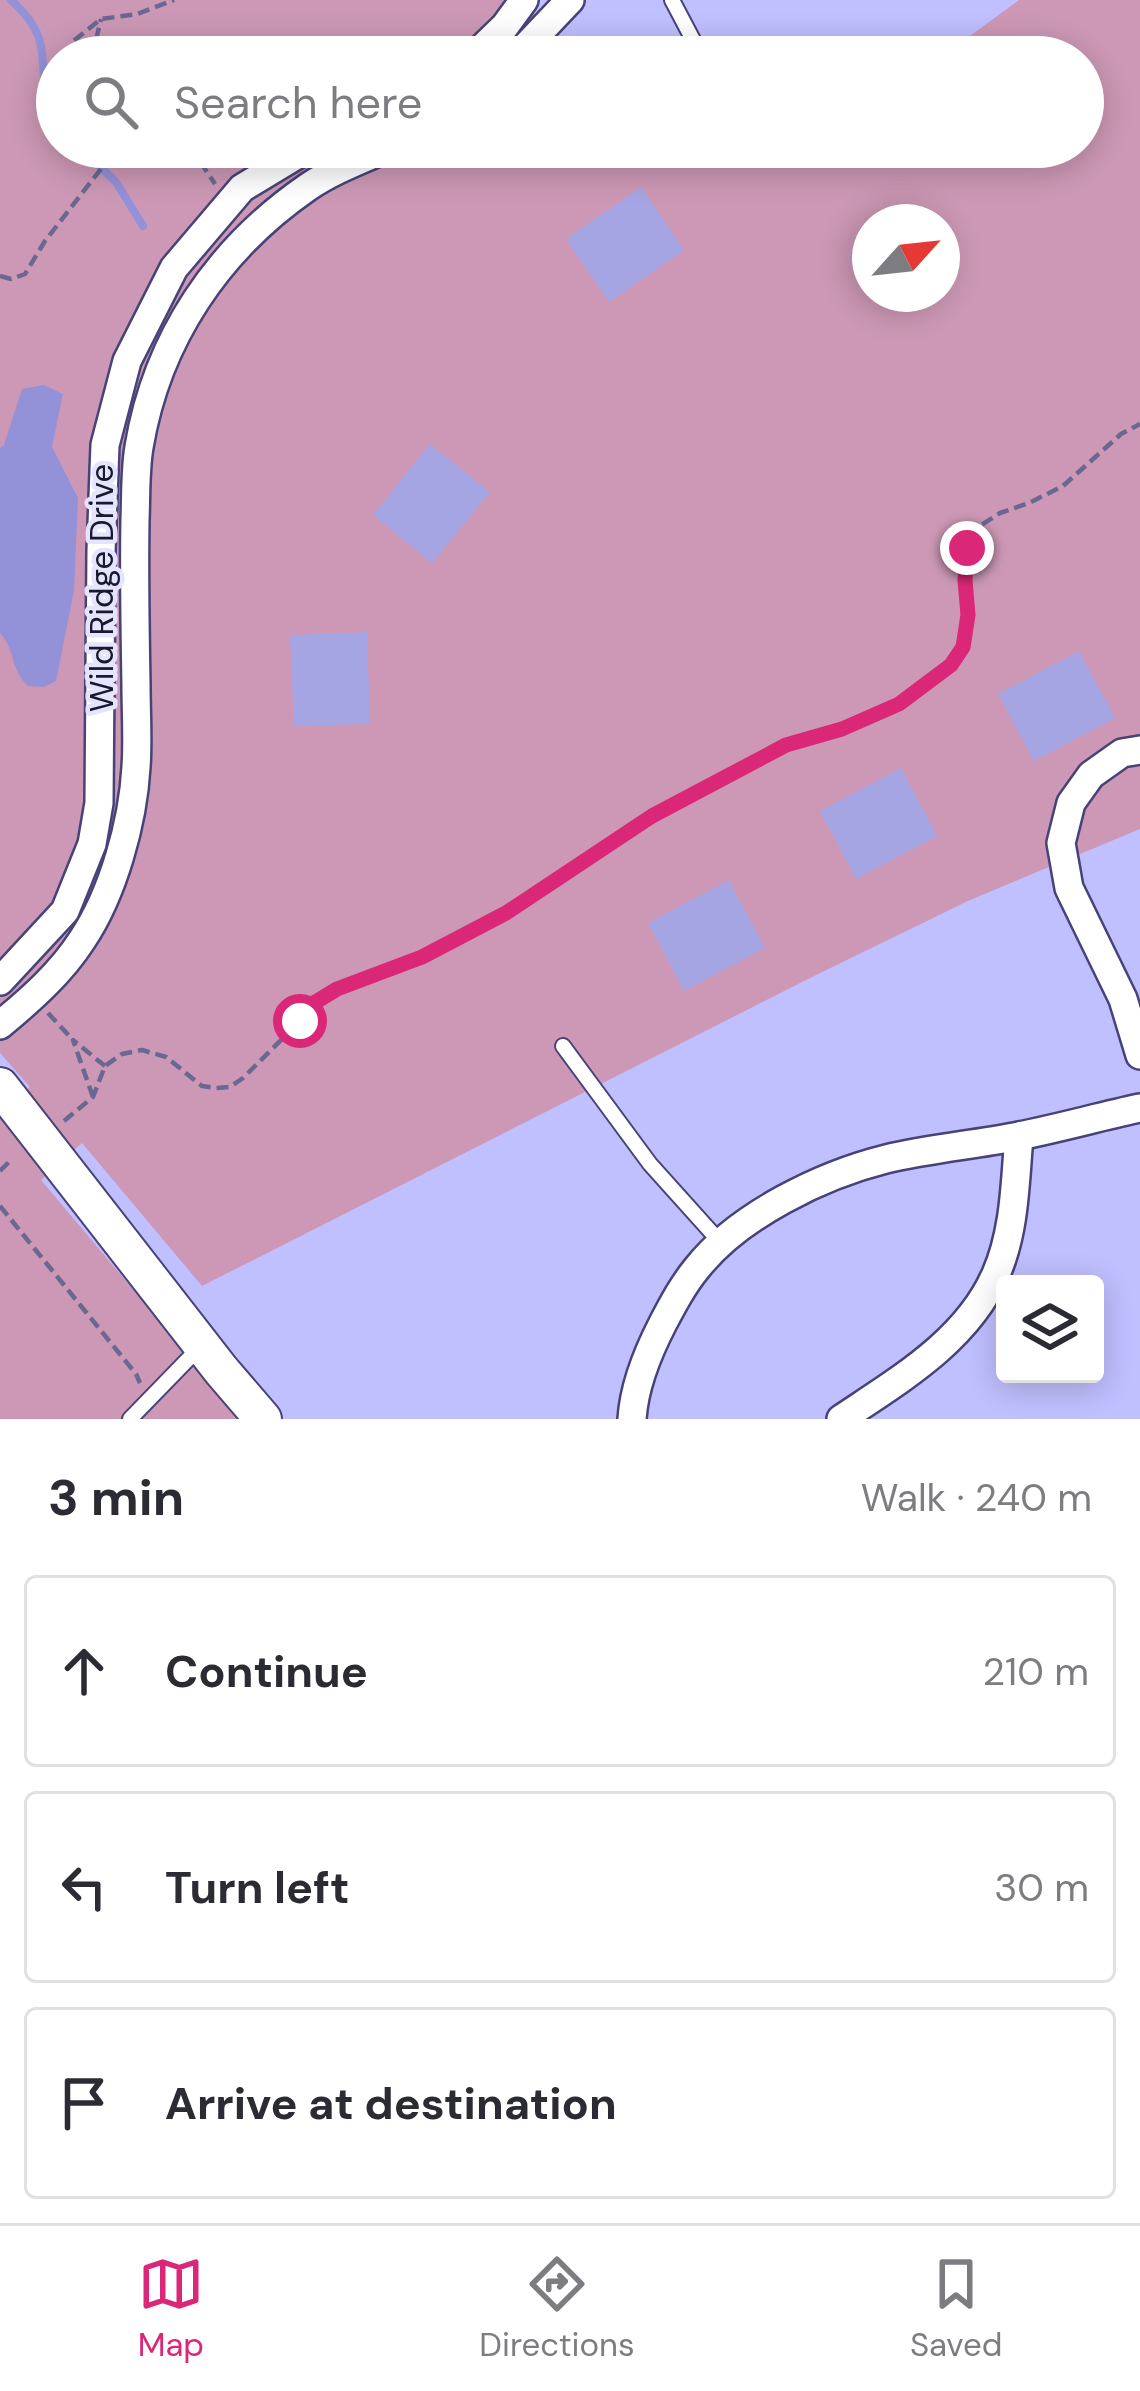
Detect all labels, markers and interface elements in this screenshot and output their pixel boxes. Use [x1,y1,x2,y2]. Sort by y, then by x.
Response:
search box [36,36,1104,168]
icon: search [78,69,144,135]
text: Search here [174,73,422,132]
north arrow [852,204,960,312]
street label: Wild Ridge Drive [80,464,123,712]
route end [940,521,994,575]
route start [273,994,327,1048]
map controls [996,1275,1104,1383]
button: layers [996,1275,1104,1383]
text: 3 min [48,1464,184,1531]
text: Walk · 240 m [861,1472,1092,1523]
icon: ahead [51,1638,117,1704]
text: Continue [165,1642,368,1701]
text: 210 m [983,1646,1089,1697]
icon: left [51,1854,117,1920]
text: Turn left [165,1858,349,1917]
text: 30 m [994,1862,1089,1913]
icon: arrive [51,2070,117,2136]
text: Arrive at destination [165,2074,617,2133]
tab: Map [138,2251,204,2366]
tab: Directions [479,2251,635,2366]
tab: Saved [910,2251,1002,2366]

